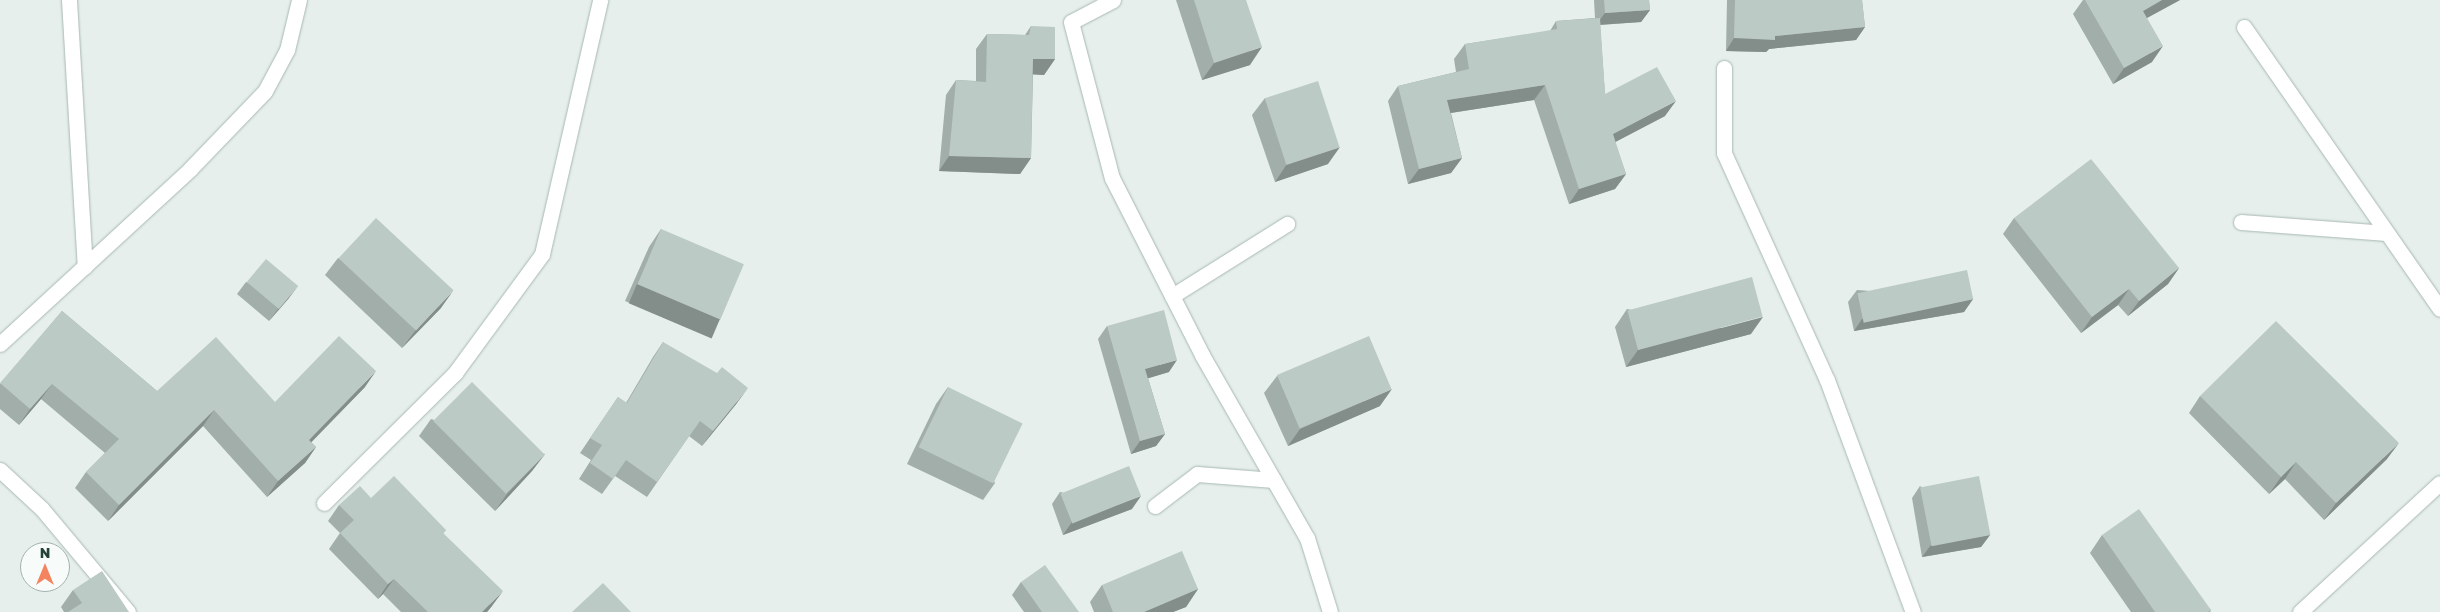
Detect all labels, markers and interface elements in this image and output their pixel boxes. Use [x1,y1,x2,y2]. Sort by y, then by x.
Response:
north arrow [20,542,70,592]
text: N [40,544,50,561]

